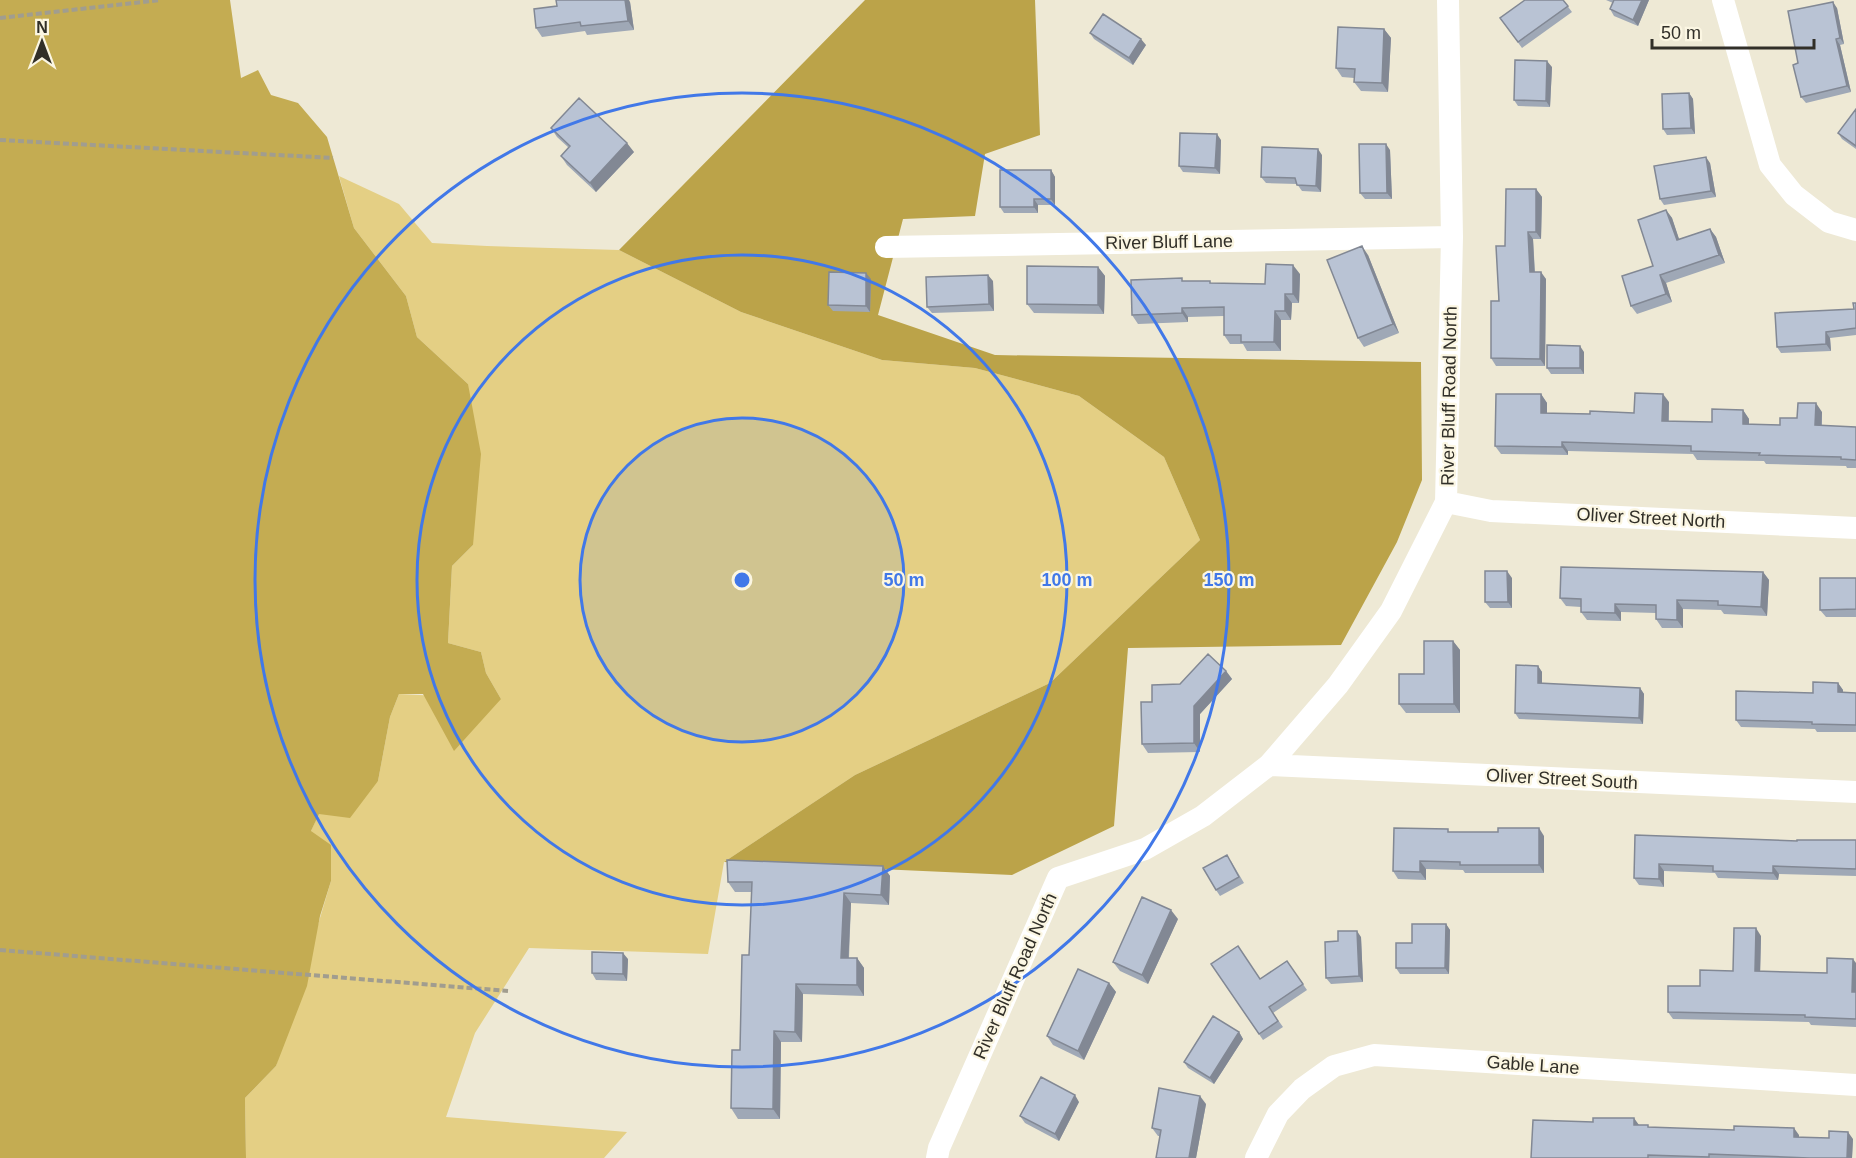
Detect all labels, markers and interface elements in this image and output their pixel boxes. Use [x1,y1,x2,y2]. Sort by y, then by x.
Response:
north arrow [12,12,72,72]
scale bar [1652,12,1814,50]
text: N [36,19,48,36]
text: 50 m [1661,23,1701,43]
street label: River Bluff Lane [1105,231,1233,253]
street label: River Bluff Road North [1437,306,1461,486]
street label: Oliver Street North [1576,504,1726,532]
centre of rings [732,570,752,590]
text: 50 m [883,570,925,590]
text: 100 m [1041,570,1093,590]
text: 150 m [1203,570,1255,590]
street label: Oliver Street South [1486,765,1638,793]
street label: River Bluff Road North [969,890,1061,1062]
street label: Gable Lane [1486,1052,1580,1078]

